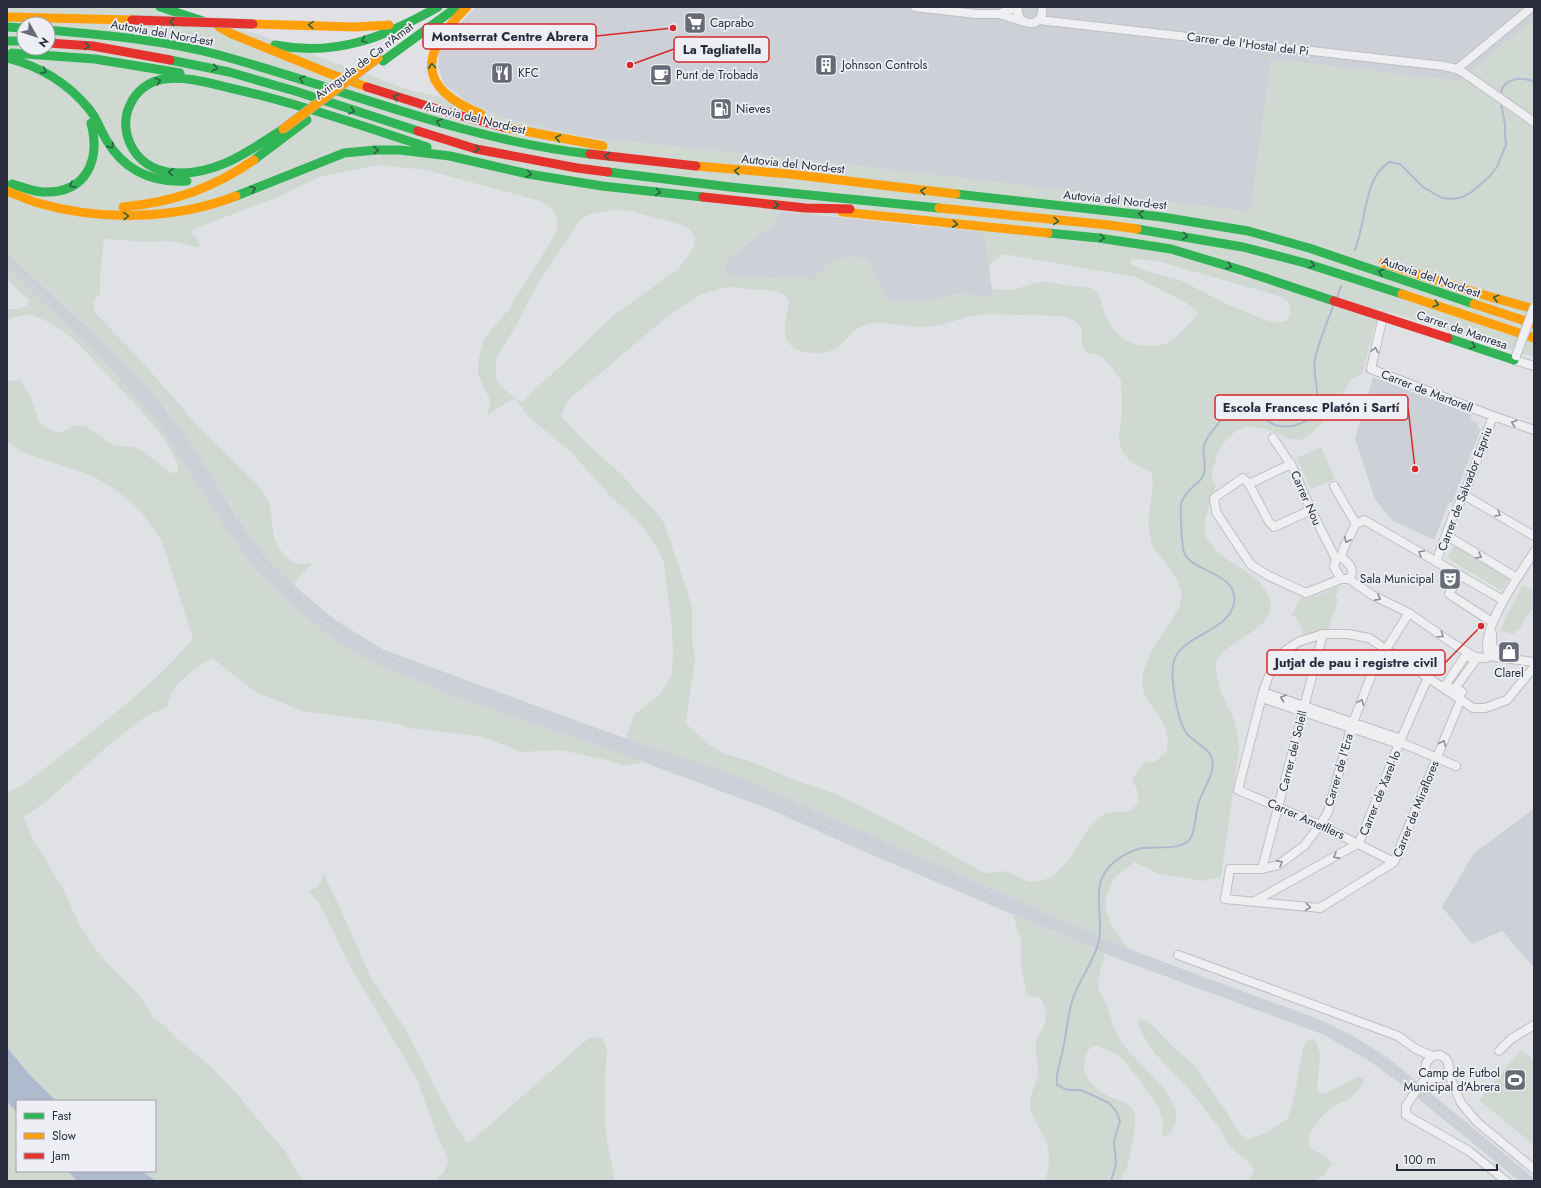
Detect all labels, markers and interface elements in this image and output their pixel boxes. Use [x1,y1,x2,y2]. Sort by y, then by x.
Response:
supermarket icon: Caprabo [682,10,708,36]
place label: Caprabo [710,14,755,32]
street label: Autovia del Nord-est [109,15,215,51]
north arrow [16,16,56,56]
one-way arrow [169,17,175,26]
street label: Avinguda de Ca n'Amat [311,18,417,104]
one-way arrow [308,21,314,30]
callout: Montserrat Centre Abrera [423,24,596,49]
text: Montserrat Centre Abrera [431,27,589,46]
street label: Carrer de l'Hostal del Pi [1186,28,1310,60]
text: N [35,34,53,51]
one-way arrow [361,36,368,44]
callout: La Tagliatella [674,37,769,62]
text: La Tagliatella [683,40,761,59]
one-way arrow [84,41,90,50]
building icon: Johnson Controls [813,52,839,78]
place label: Johnson Controls [840,56,928,74]
restaurant icon: KFC [489,60,515,86]
cafe icon: Punt de Trobada [648,62,674,88]
one-way arrow [428,63,437,69]
one-way arrow [212,64,218,72]
place label: KFC [518,64,539,82]
one-way arrow [39,66,47,73]
place label: Punt de Trobada [676,66,759,84]
one-way arrow [298,76,305,84]
one-way arrow [154,77,161,86]
one-way arrow [392,93,399,102]
fuel station icon: Nieves [708,96,734,122]
street label: Autovia del Nord-est [423,97,528,139]
place label: Nieves [736,100,771,118]
one-way arrow [349,106,356,114]
one-way arrow [436,118,443,127]
one-way arrow [555,134,561,142]
one-way arrow [106,142,113,149]
one-way arrow [473,144,480,152]
one-way arrow [373,146,379,155]
street label: Autovia del Nord-est [741,150,846,178]
one-way arrow [604,152,610,161]
one-way arrow [734,166,740,175]
one-way arrow [168,168,174,177]
one-way arrow [526,169,532,178]
one-way arrow [69,180,76,187]
one-way arrow [248,186,256,194]
street label: Autovia del Nord-est [1063,186,1168,214]
one-way arrow [655,187,661,196]
one-way arrow [920,187,926,196]
one-way arrow [773,200,779,209]
one-way arrow [1138,210,1144,219]
one-way arrow [123,211,129,220]
one-way arrow [1053,216,1059,225]
one-way arrow [952,219,958,228]
one-way arrow [1182,231,1188,240]
one-way arrow [1099,234,1105,243]
street label: Autovia del Nord-est [1379,252,1483,302]
one-way arrow [1308,260,1315,269]
one-way arrow [1225,261,1232,270]
one-way arrow [1378,269,1385,277]
one-way arrow [1493,294,1500,303]
one-way arrow [1432,300,1439,308]
street label: Carrer de Manresa [1414,306,1510,354]
one-way arrow [1469,341,1476,350]
one-way arrow [1371,347,1379,353]
street label: Carrer de Martorell [1378,365,1476,417]
callout: Escola Francesc Platón i Sartí [1215,395,1408,420]
text: Escola Francesc Platón i Sartí [1223,398,1401,417]
one-way arrow [1510,419,1517,428]
street label: Carrer de Salvador Espriu [1433,424,1497,554]
street label: Carrer Nou [1286,468,1326,528]
one-way arrow [1493,510,1501,517]
one-way arrow [1345,536,1352,543]
one-way arrow [1418,550,1425,557]
one-way arrow [1475,551,1482,558]
theatre icon: Sala Municipal [1437,566,1463,592]
place label: Sala Municipal [1360,570,1434,588]
one-way arrow [1374,593,1381,601]
one-way arrow [1436,630,1443,637]
shop icon: Clarel [1496,639,1522,665]
callout: Jutjat de pau i registre civil [1267,650,1445,675]
text: Jutjat de pau i registre civil [1272,653,1437,672]
place label: Clarel [1494,664,1524,682]
one-way arrow [1280,694,1287,703]
one-way arrow [1356,699,1364,707]
street label: Carrer del Solell [1274,709,1312,793]
street label: Carrer de l'Era [1320,731,1358,809]
one-way arrow [1438,740,1446,748]
street label: Carrer de Xarel·lo [1355,747,1406,838]
street label: Carrer de Miraflores [1388,758,1444,860]
street label: Carrer Ametllers [1264,794,1348,844]
one-way arrow [1333,851,1340,859]
one-way arrow [1276,860,1283,867]
one-way arrow [1305,902,1311,911]
place label: Camp de Futbol Municipal d'Abrera [1404,1064,1500,1096]
sports icon: Camp de Futbol Municipal d'Abrera [1502,1067,1528,1093]
legend [16,1100,156,1172]
text: Fast [52,1107,71,1125]
text: Slow [52,1127,77,1145]
scale bar [1397,1146,1497,1172]
text: Jam [50,1147,70,1165]
text: 100 m [1403,1151,1436,1169]

